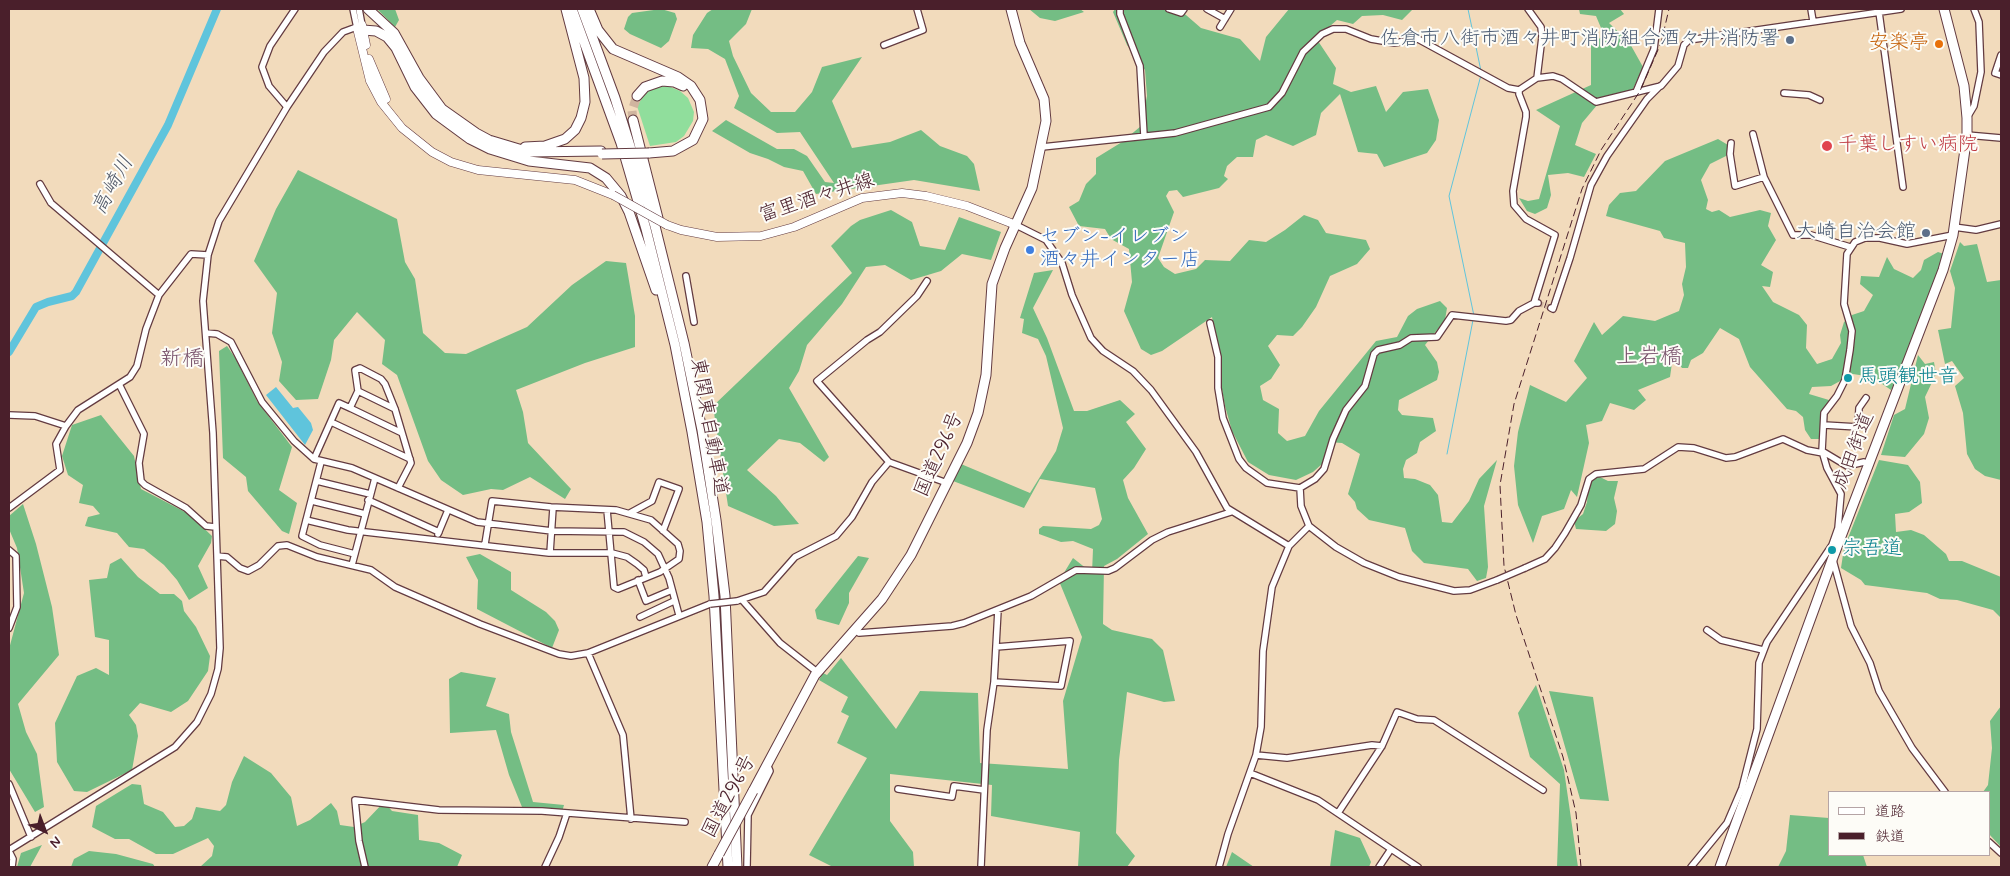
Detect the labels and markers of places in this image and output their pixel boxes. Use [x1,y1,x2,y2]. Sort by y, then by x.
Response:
place label: 佐倉市八街市酒々井町消防組合酒々井消防署 [1380,28,1780,52]
place label: 安楽亭 [1869,32,1929,56]
marker: 佐倉市八街市酒々井町消防組合酒々井消防署 [1784,34,1796,46]
marker: 安楽亭 [1933,38,1945,50]
place label: 千葉しすい病院 [1838,134,1978,158]
marker: 千葉しすい病院 [1820,139,1834,153]
place label: 大崎自治会館 [1796,221,1916,245]
place label: セブン-イレブン 酒々井インター店 [1040,226,1200,273]
marker: 大崎自治会館 [1920,227,1932,239]
marker: セブン-イレブン 酒々井インター店 [1024,244,1036,256]
place label: 馬頭観世音 [1858,366,1958,390]
marker: 馬頭観世音 [1842,372,1854,384]
place label: 宗吾道 [1842,538,1902,562]
marker: 宗吾道 [1826,544,1838,556]

